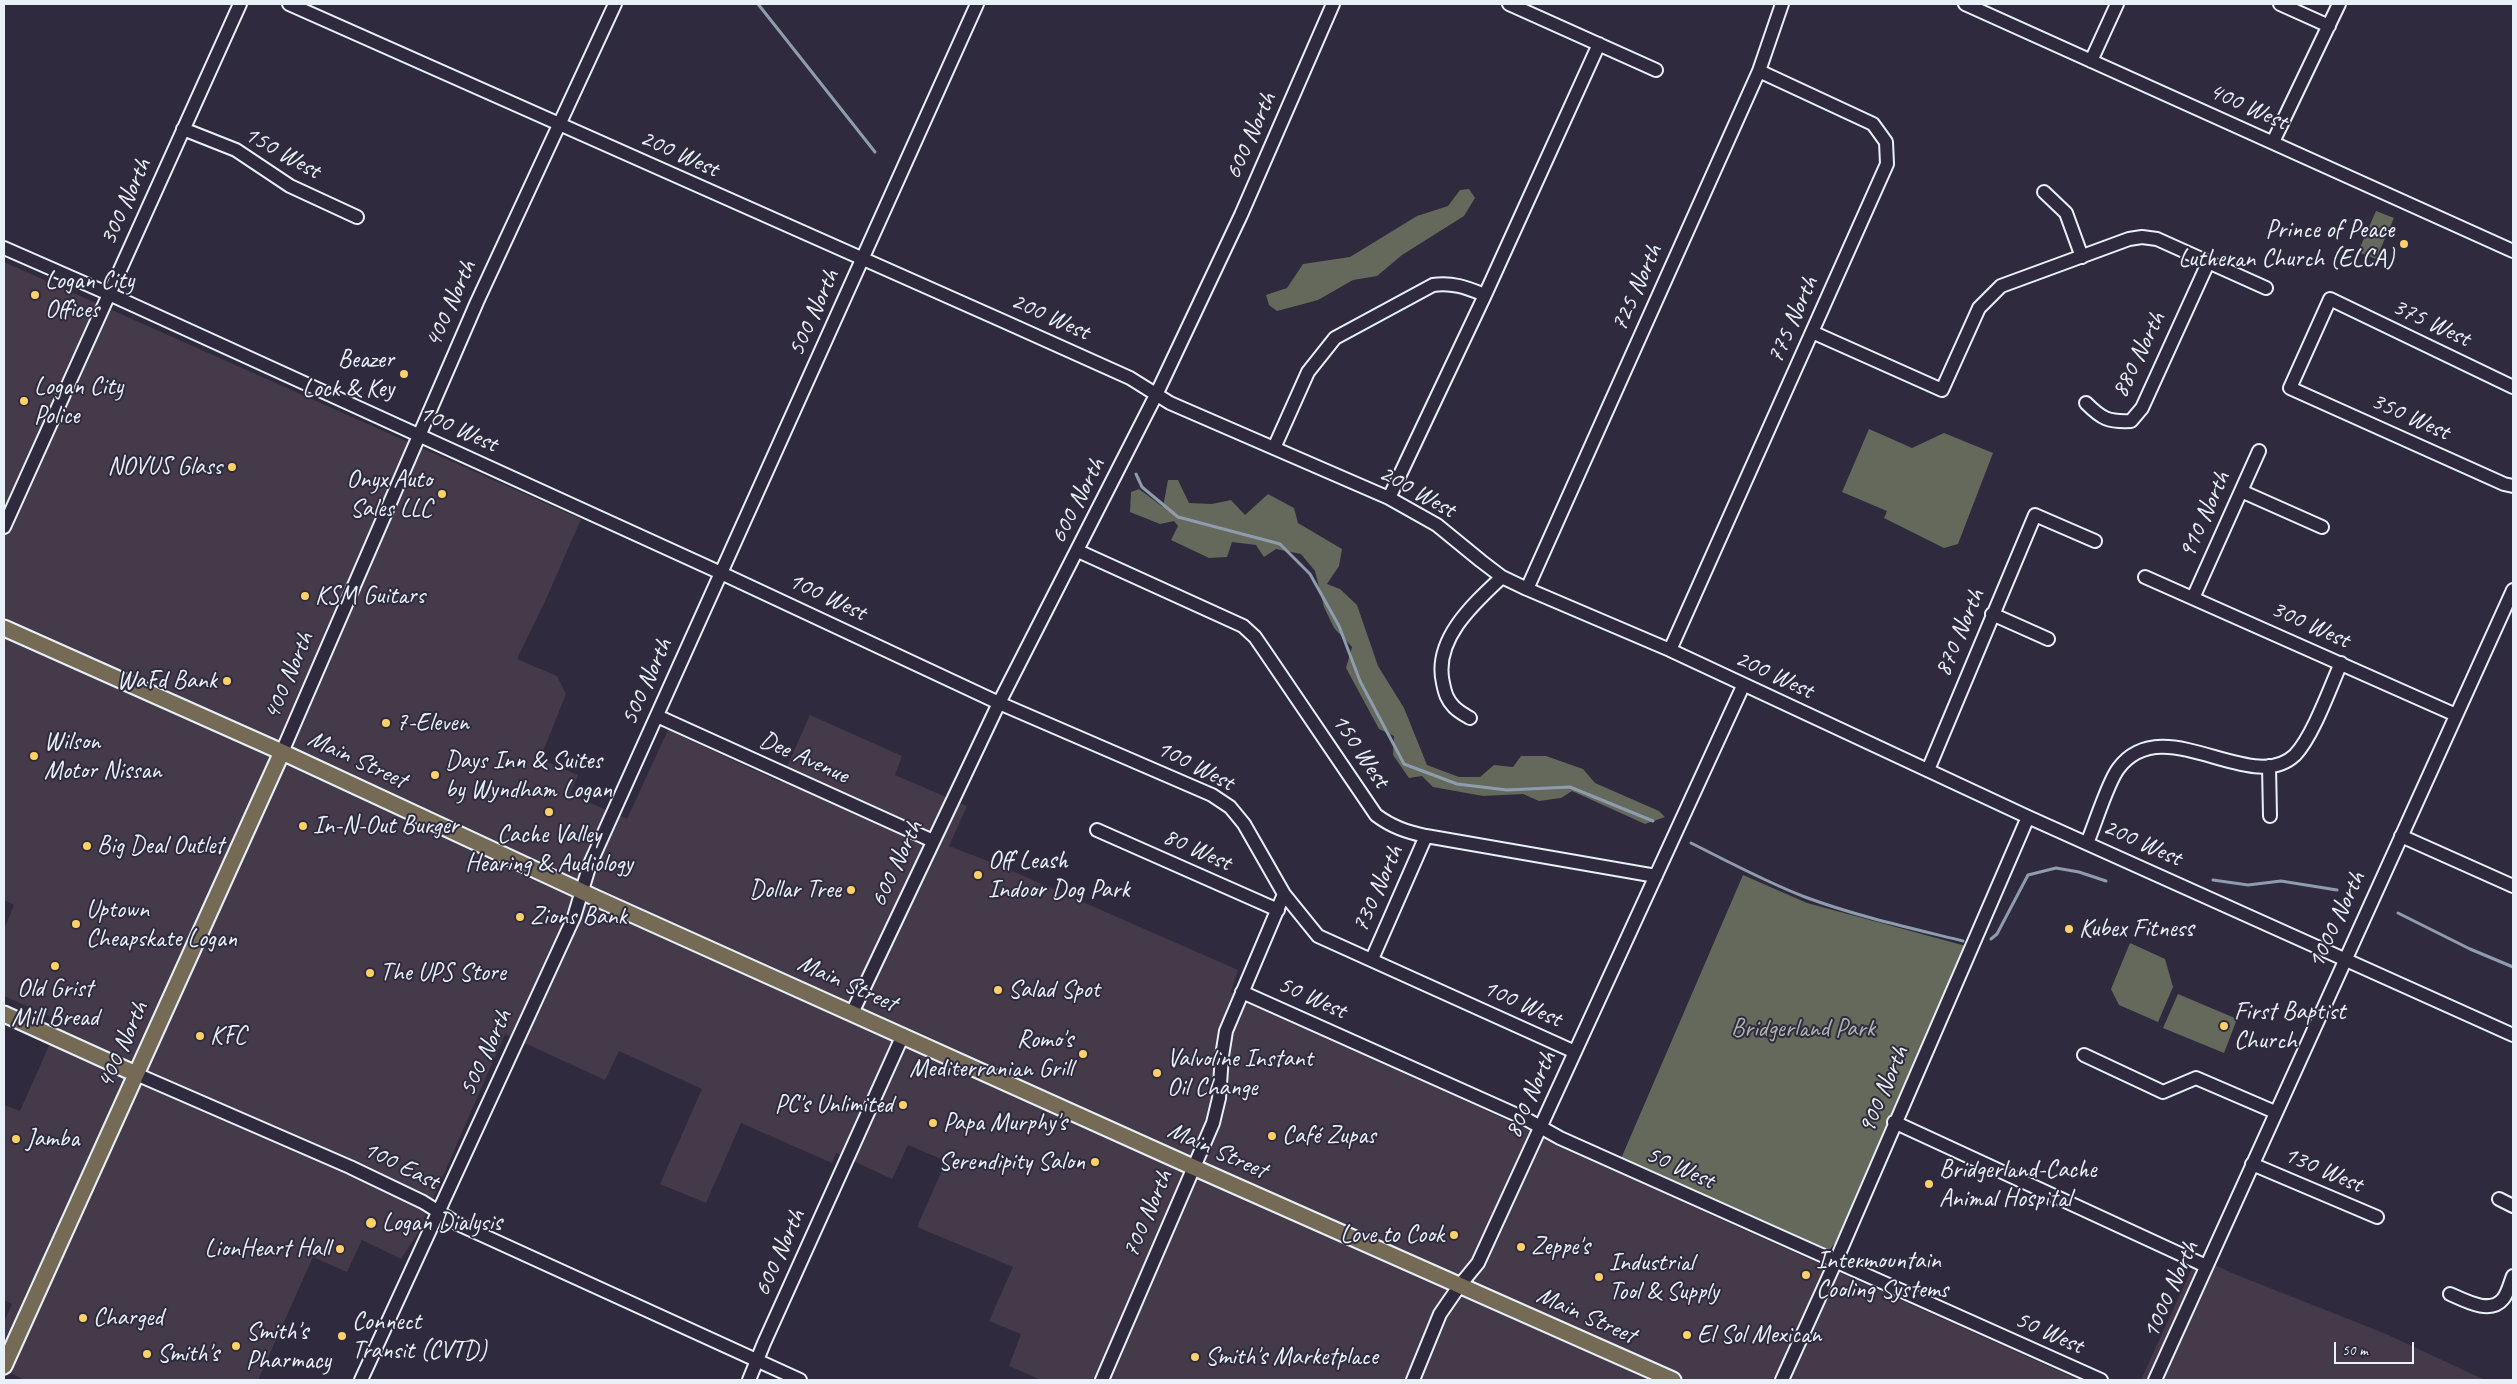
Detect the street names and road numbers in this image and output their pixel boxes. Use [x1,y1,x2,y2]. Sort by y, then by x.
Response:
street label: 400 West [2204,76,2292,138]
street label: 600 North [1219,88,1283,184]
street label: 150 West [238,120,326,186]
street label: 200 West [635,123,723,185]
street label: 300 North [94,154,158,250]
street label: 725 North [1605,240,1669,336]
street label: 400 North [419,256,483,352]
street label: 500 North [782,265,846,361]
street label: 775 North [1761,272,1825,368]
street label: 200 West [1006,286,1094,348]
street label: 375 West [2387,292,2475,354]
street label: 880 North [2105,307,2173,403]
street label: 350 West [2366,386,2454,448]
street label: 100 West [414,398,502,460]
street label: 600 North [1044,453,1112,549]
street label: 200 West [1373,459,1461,525]
street label: 910 North [2173,467,2237,563]
street label: 100 West [783,566,871,628]
street label: 870 North [1928,585,1992,681]
street label: 300 West [2266,594,2354,656]
street label: 400 North [257,628,321,724]
street label: 500 North [615,634,679,730]
street label: 200 West [1730,644,1818,706]
street label: 150 West [1324,708,1396,794]
street label: Main Street [303,724,411,796]
street label: Dee Avenue [755,725,853,791]
street label: 100 West [1151,734,1239,798]
street label: 200 West [2098,812,2186,874]
street label: 600 North [864,816,930,912]
street label: 80 West [1158,822,1236,878]
street label: 730 North [1346,841,1410,937]
street label: 1000 North [2302,867,2372,973]
street label: Main Street [793,949,901,1019]
street label: 50 West [1273,970,1351,1026]
street label: 100 West [1478,973,1566,1035]
street label: 400 North [91,997,155,1093]
street label: 500 North [453,1005,519,1101]
street label: 900 North [1852,1042,1916,1138]
street label: 800 North [1499,1047,1563,1143]
street label: Main Street [1163,1116,1271,1186]
street label: 100 East [358,1135,444,1197]
street label: 50 West [1641,1140,1719,1196]
street label: 130 West [2279,1140,2367,1200]
street label: 700 North [1116,1166,1180,1262]
street label: 600 North [748,1205,812,1301]
street label: 1000 North [2136,1237,2206,1343]
street label: Main Street [1532,1281,1640,1351]
street label: 50 West [2010,1305,2088,1361]

